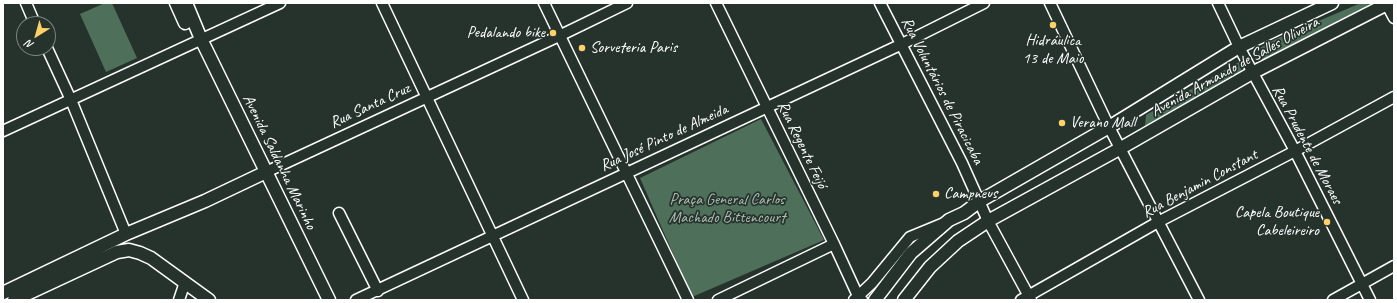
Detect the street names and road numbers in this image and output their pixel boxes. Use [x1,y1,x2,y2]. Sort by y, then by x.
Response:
street label: Avenida Armando de Salles Oliveira [1148,13,1322,121]
street label: Rua Voluntários de Piracicaba [897,14,987,168]
street label: Rua Santa Cruz [327,79,413,133]
street label: Rua Prudente de Moraes [1268,82,1346,208]
street label: Avenida Saldanha Marinho [238,91,320,233]
street label: Rua Regente Feijó [773,98,831,192]
street label: Rua José Pinto de Almeida [597,100,731,176]
street label: Rua Benjamin Constant [1139,146,1261,222]

